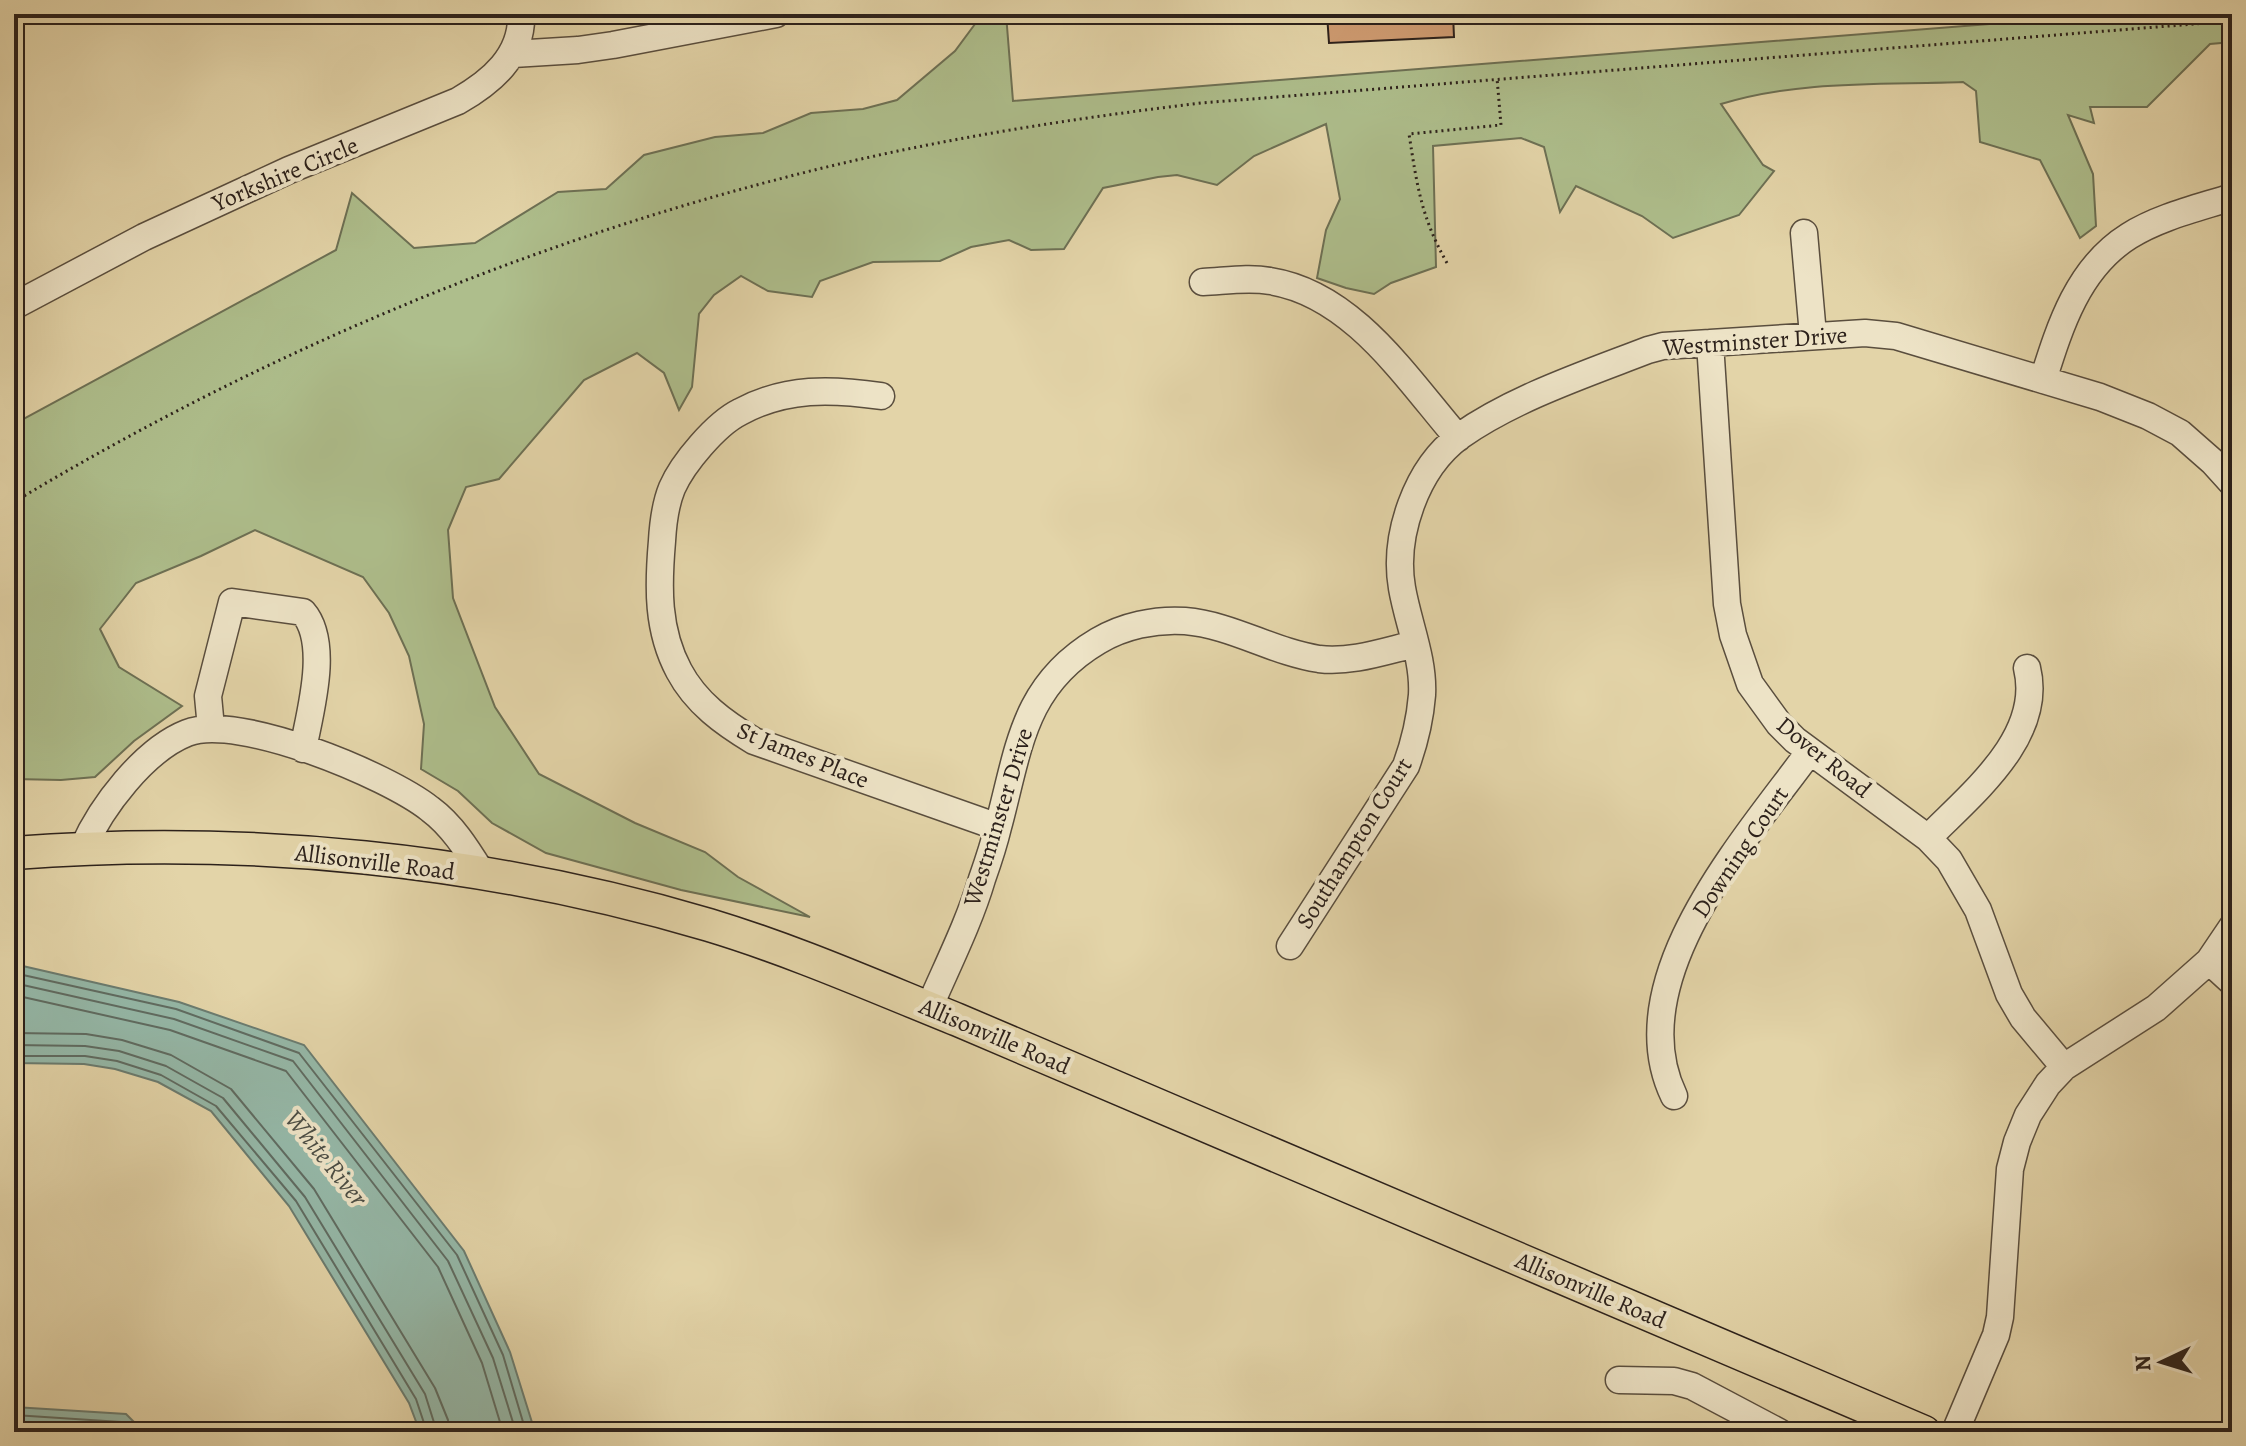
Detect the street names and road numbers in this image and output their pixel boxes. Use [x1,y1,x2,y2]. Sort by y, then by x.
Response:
street label: Yorkshire Circle [206,129,363,220]
street label: Westminster Drive [1661,319,1848,363]
street label: Dover Road [1770,709,1878,805]
street label: St James Place [732,714,874,796]
street label: Westminster Drive [955,724,1040,911]
street label: Southampton Court [1288,751,1420,935]
street label: Downing Court [1684,780,1796,924]
street label: Allisonville Road [292,836,457,888]
street label: Allisonville Road [914,989,1075,1082]
street label: Allisonville Road [1510,1243,1671,1336]

